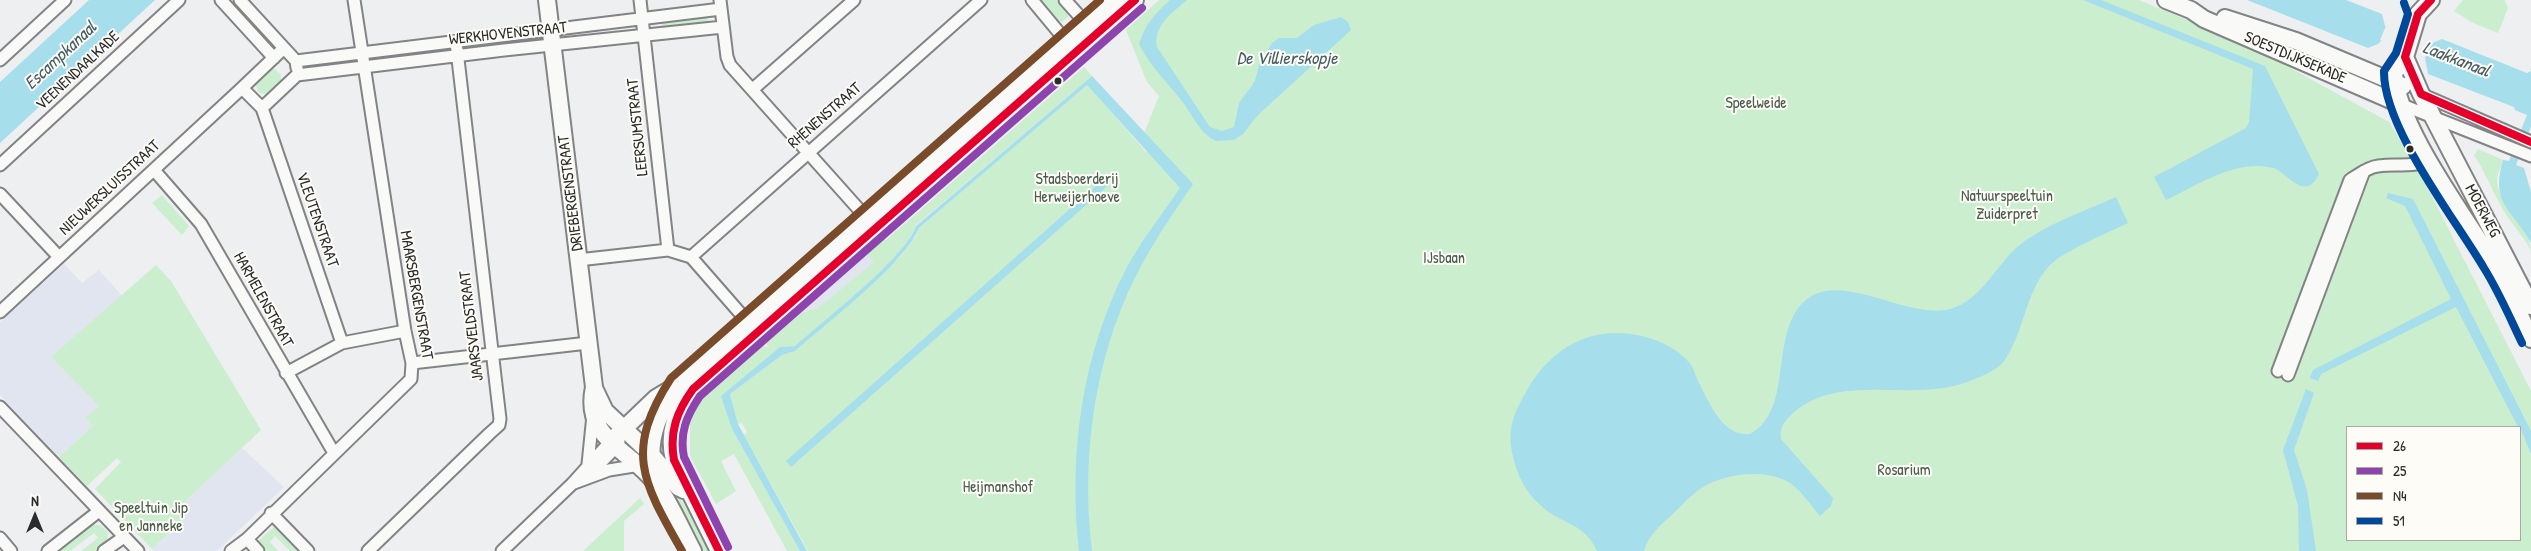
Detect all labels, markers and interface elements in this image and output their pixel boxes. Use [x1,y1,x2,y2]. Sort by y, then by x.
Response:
water label: Escampkanaal [21,17,101,95]
street label: WERKHOVENSTRAAT [448,18,568,50]
street label: VEENENDAALKADE [32,27,124,115]
street label: SOESTDIJKSEKADE [2241,28,2349,88]
water label: Laakkanaal [2420,37,2492,83]
water label: De Villierskopje [1237,48,1337,70]
unlabelled marker [1053,76,1063,86]
street label: LEERSUMSTRAAT [623,77,653,177]
street label: RHENENSTRAAT [784,79,866,153]
park label: Speelweide [1725,94,1787,114]
street label: DRIEBERGENSTRAAT [554,134,588,252]
street label: NIEUWERSLUISSTRAAT [56,136,164,240]
unlabelled marker [2405,144,2415,154]
street label: VLEUTENSTRAAT [292,170,342,270]
park label: Stadsboerderij Herweijerhoeve [1034,170,1120,208]
street label: MOERWEG [2460,181,2504,241]
park label: Natuurspeeltuin Zuiderpret [1961,187,2053,225]
street label: MAARSBERGENSTRAAT [395,229,437,361]
street label: HARMELENSTRAAT [229,249,297,351]
park label: IJsbaan [1423,249,1465,269]
street label: JAARSVELDSTRAAT [456,270,488,382]
legend [2346,426,2521,541]
text: 26 [2393,435,2406,456]
text: 25 [2393,460,2406,481]
park label: Rosarium [1877,461,1931,481]
park label: Heijmanshof [963,478,1033,498]
text: N4 [2393,485,2407,506]
north arrow [10,491,60,541]
text: N [31,491,39,510]
park label: Speeltuin Jip en Janneke [114,499,188,537]
text: 51 [2393,510,2405,531]

